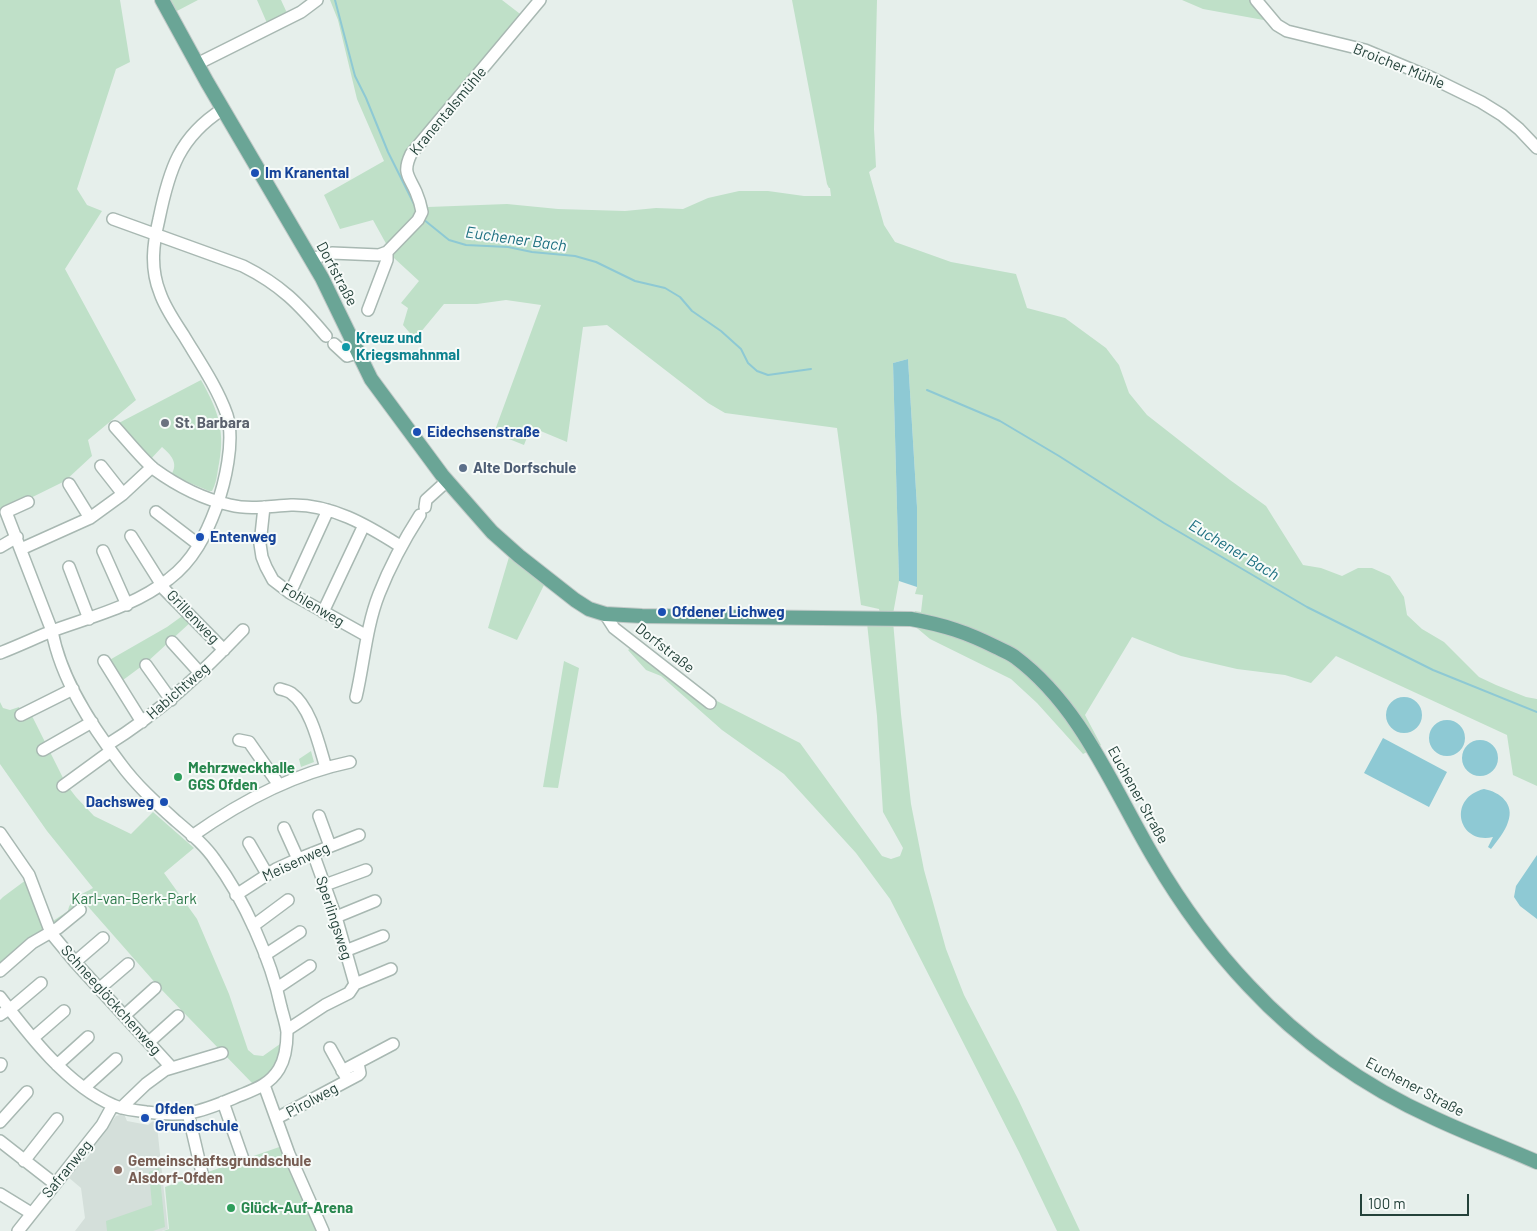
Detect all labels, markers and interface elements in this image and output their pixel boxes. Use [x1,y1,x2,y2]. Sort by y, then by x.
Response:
street label: Broicher Mühle [1350,39,1448,93]
street label: Kranentalsmühle [406,63,490,159]
place label: Im Kranental [265,164,349,182]
marker: Im Kranental [249,167,261,179]
water label: Euchener Bach [464,222,568,256]
street label: Dorfstraße [313,239,361,309]
place label: Kreuz und Kriegsmahnmal [356,329,460,364]
marker: Kreuz und Kriegsmahnmal [340,341,352,353]
place label: St. Barbara [175,414,250,432]
marker: St. Barbara [159,417,171,429]
place label: Eidechsenstraße [427,423,540,441]
marker: Eidechsenstraße [411,426,423,438]
place label: Alte Dorfschule [473,459,576,477]
marker: Alte Dorfschule [457,462,469,474]
water label: Euchener Bach [1185,516,1283,584]
place label: Entenweg [210,528,276,546]
marker: Entenweg [194,531,206,543]
street label: Fohlenweg [278,579,348,631]
street label: Grillenweg [163,586,223,648]
place label: Ofdener Lichweg [672,603,785,621]
marker: Ofdener Lichweg [656,606,668,618]
street label: Dorfstraße [632,619,698,677]
street label: Habichtweg [143,659,213,723]
street label: Euchener Straße [1104,743,1172,847]
place label: Mehrzweckhalle GGS Ofden [188,759,295,794]
marker: Mehrzweckhalle GGS Ofden [172,771,184,783]
place label: Dachsweg [86,793,154,811]
marker: Dachsweg [158,796,170,808]
street label: Meisenweg [259,839,333,885]
street label: Sperlingsweg [312,874,356,962]
park label: Karl-van-Berk-Park [71,890,197,908]
street label: Schneeglöckchenweg [57,941,165,1059]
street label: Euchener Straße [1363,1053,1467,1121]
street label: Pirolweg [283,1079,341,1121]
place label: Ofden Grundschule [155,1100,239,1135]
marker: Ofden Grundschule [139,1112,151,1124]
street label: Safranweg [38,1136,96,1202]
place label: Gemeinschaftsgrundschule Alsdorf-Ofden [128,1152,311,1187]
marker: Gemeinschaftsgrundschule Alsdorf-Ofden [112,1164,124,1176]
scale bar [1362,1184,1471,1216]
text: 100 m [1368,1194,1406,1212]
place label: Glück-Auf-Arena [241,1199,353,1217]
marker: Glück-Auf-Arena [225,1202,237,1214]

